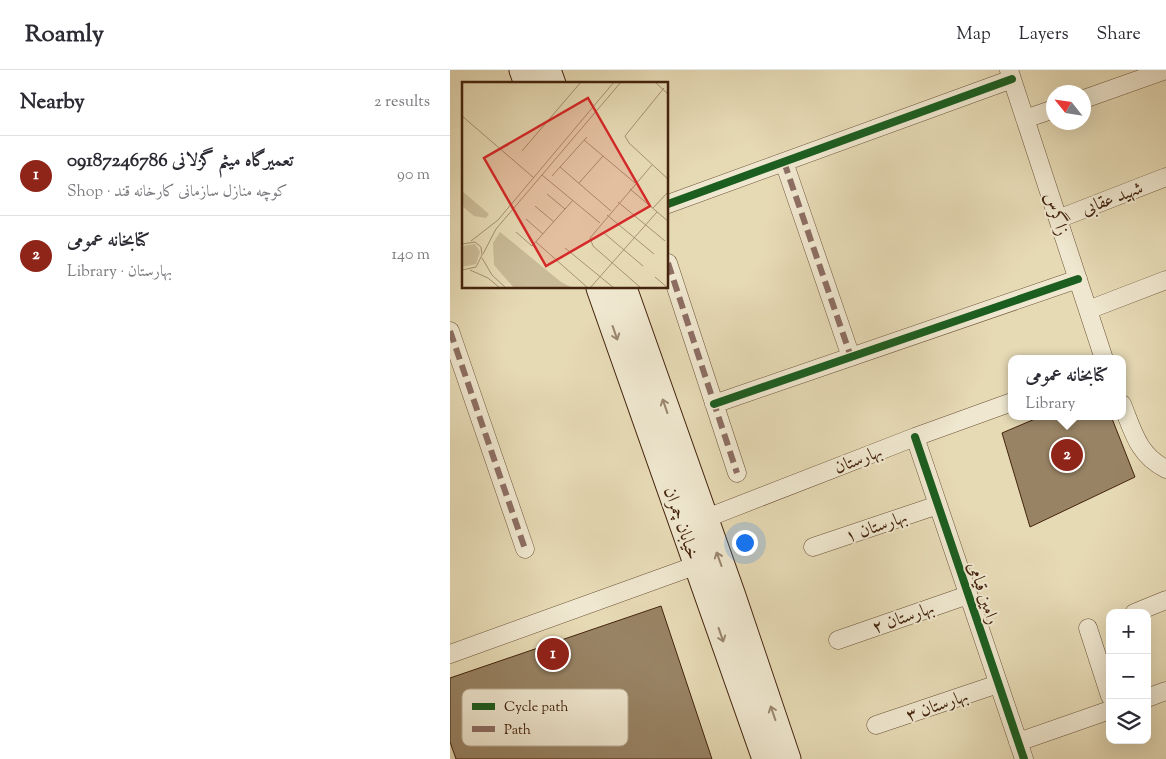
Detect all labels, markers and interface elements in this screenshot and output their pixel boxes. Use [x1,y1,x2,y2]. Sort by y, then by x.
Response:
text: Roamly [25,18,104,52]
text: Map [956,22,991,48]
text: Layers [1019,22,1069,48]
text: Share [1097,22,1141,48]
inset map [462,82,669,289]
north arrow [1046,85,1091,130]
text: Nearby [20,88,85,118]
text: 2 results [374,91,430,114]
text: تعمیرگاه میثم گزلانی 09187246786 [67,148,294,175]
text: 1 [33,164,39,187]
text: 90 m [397,164,430,187]
street label: شهید عقابی [1078,176,1147,223]
text: Shop · کوچه منازل سازمانی کارخانه قند [67,181,288,204]
street label: زاگرس [1036,189,1075,240]
text: کتابخانه عمومی [67,228,150,255]
text: 2 [32,244,40,267]
text: 140 m [392,244,430,267]
text: Library · بهارستان [67,261,172,284]
one-way arrow [611,325,620,341]
popup [1008,355,1126,420]
text: کتابخانه عمومی [1026,363,1108,390]
text: Library [1026,393,1075,416]
one-way arrow [660,399,669,414]
pin: 2 [1051,436,1083,474]
street label: بهارستان [831,440,887,482]
street label: خیابان چمران [656,484,705,564]
street label: بهارستان ۱ [842,505,911,551]
your location [732,530,758,556]
one-way arrow [714,552,723,568]
street label: رامین قیامی [959,559,1005,629]
street label: بهارستان ۲ [869,596,938,642]
map controls [1106,609,1151,744]
button: + [1106,609,1151,654]
one-way arrow [717,627,727,643]
pin: 1 [537,635,569,673]
button: − [1106,654,1151,699]
street label: بهارستان ۳ [903,684,972,730]
legend [462,689,628,746]
text: Cycle path [504,698,568,718]
button: layers [1106,699,1151,744]
one-way arrow [768,706,777,721]
text: Path [504,721,531,741]

